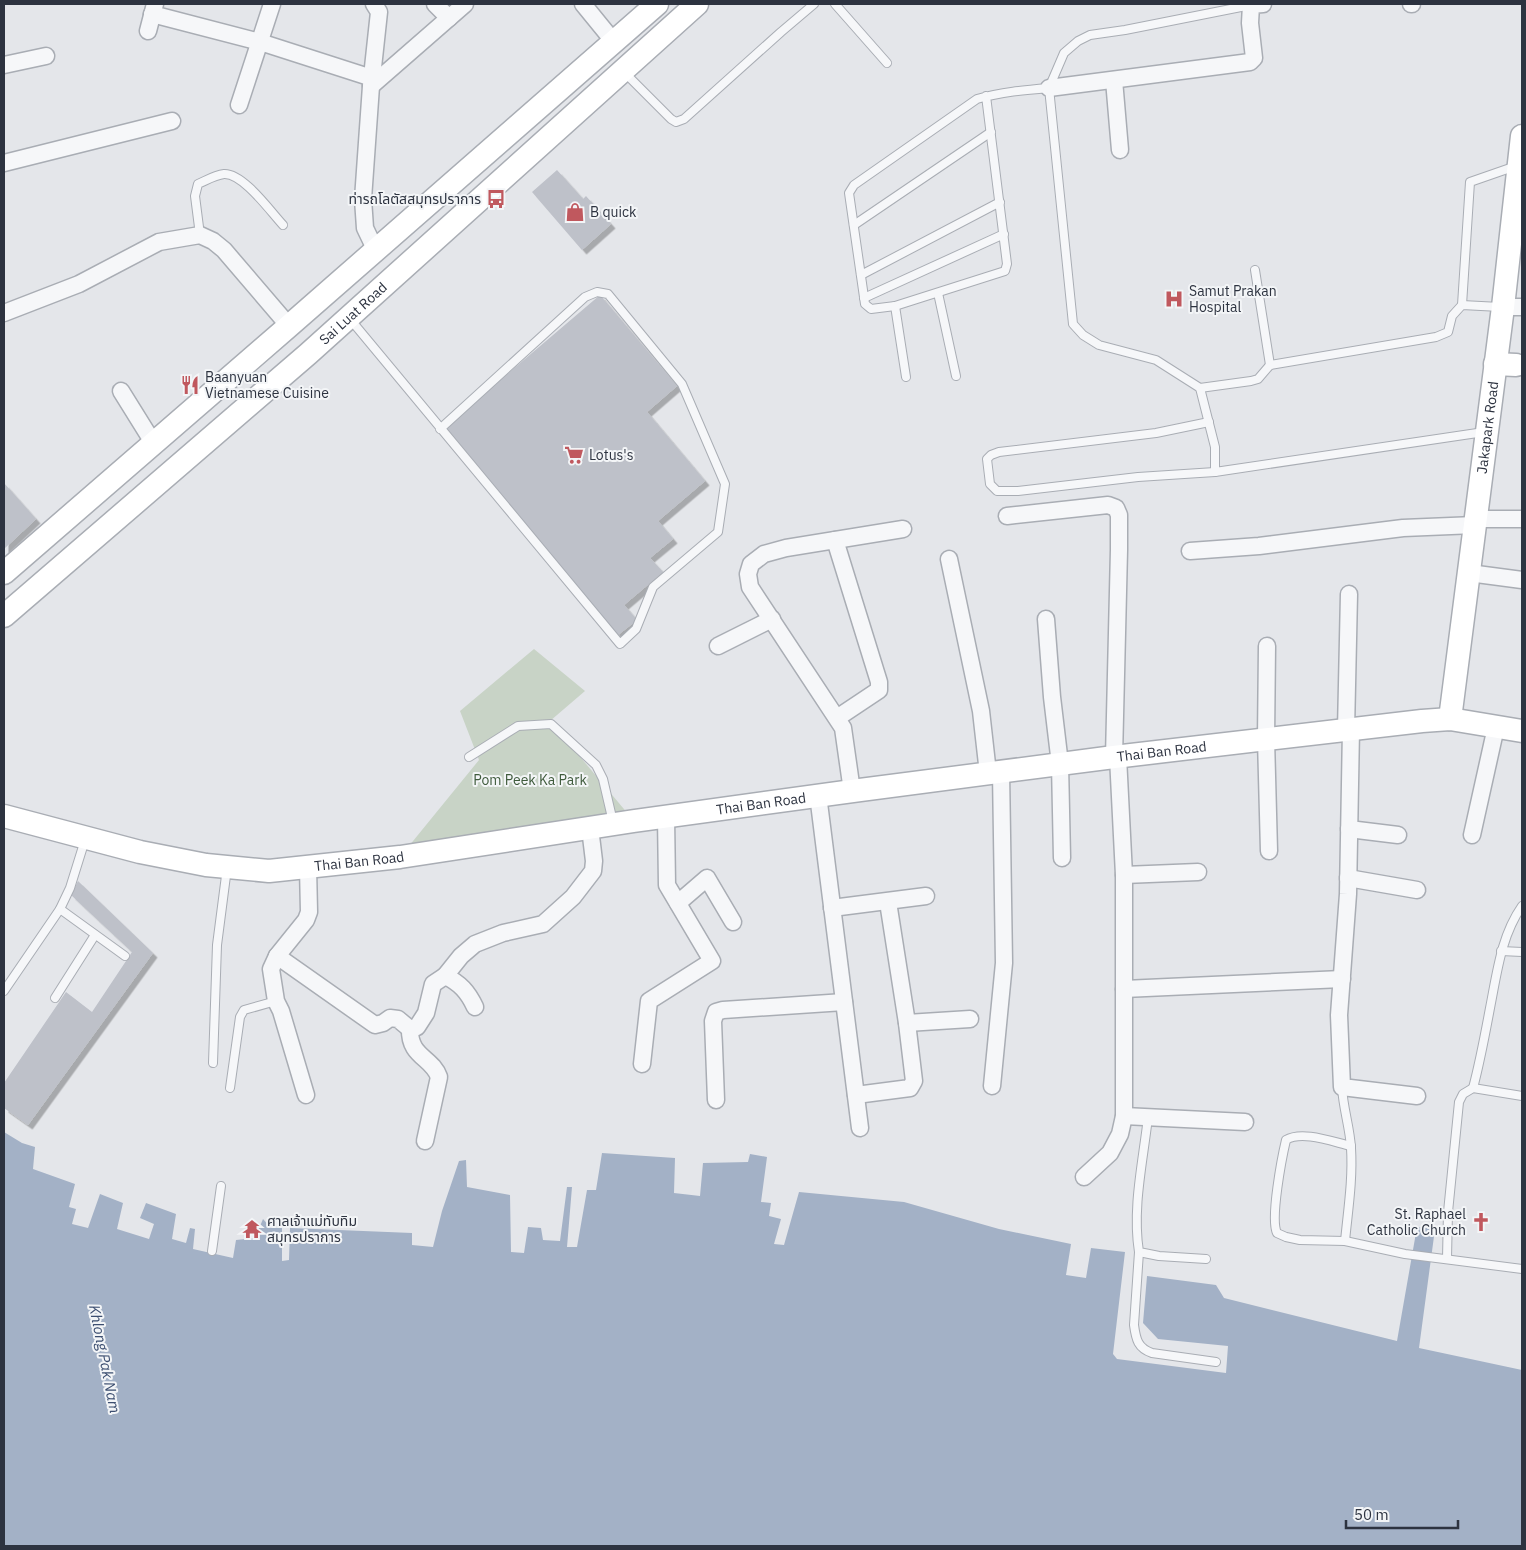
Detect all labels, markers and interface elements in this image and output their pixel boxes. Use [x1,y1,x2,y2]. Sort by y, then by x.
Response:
bus stop icon: ท่ารถโลตัสสมุทรปราการ [485,188,507,210]
place label: ท่ารถโลตัสสมุทรปราการ [349,190,481,208]
shop icon: B quick [564,201,586,223]
place label: B quick [590,203,637,221]
street label: Sai Luat Road [315,278,391,349]
place label: Samut Prakan Hospital [1189,282,1277,316]
hospital icon: Samut Prakan Hospital [1163,288,1185,310]
place label: Baanyuan Vietnamese Cuisine [205,368,329,402]
restaurant icon: Baanyuan Vietnamese Cuisine [179,374,201,396]
street label: Jakapark Road [1473,380,1502,475]
supermarket icon: Lotus's [563,444,585,466]
place label: Lotus's [589,446,634,464]
street label: Thai Ban Road [1116,737,1208,766]
park label: Pom Peek Ka Park [473,771,587,789]
street label: Thai Ban Road [715,789,807,819]
street label: Thai Ban Road [313,847,406,875]
place label: St. Raphael Catholic Church [1367,1205,1466,1239]
church icon: St. Raphael Catholic Church [1470,1211,1492,1233]
place label: ศาลเจ้าแม่ทับทิม สมุทรปราการ [267,1212,357,1246]
temple icon: ศาลเจ้าแม่ทับทิม สมุทรปราการ [241,1218,263,1240]
water label: Khlong Pak Nam [85,1303,125,1415]
scale bar [1346,1498,1458,1530]
text: 50 m [1354,1505,1389,1524]

